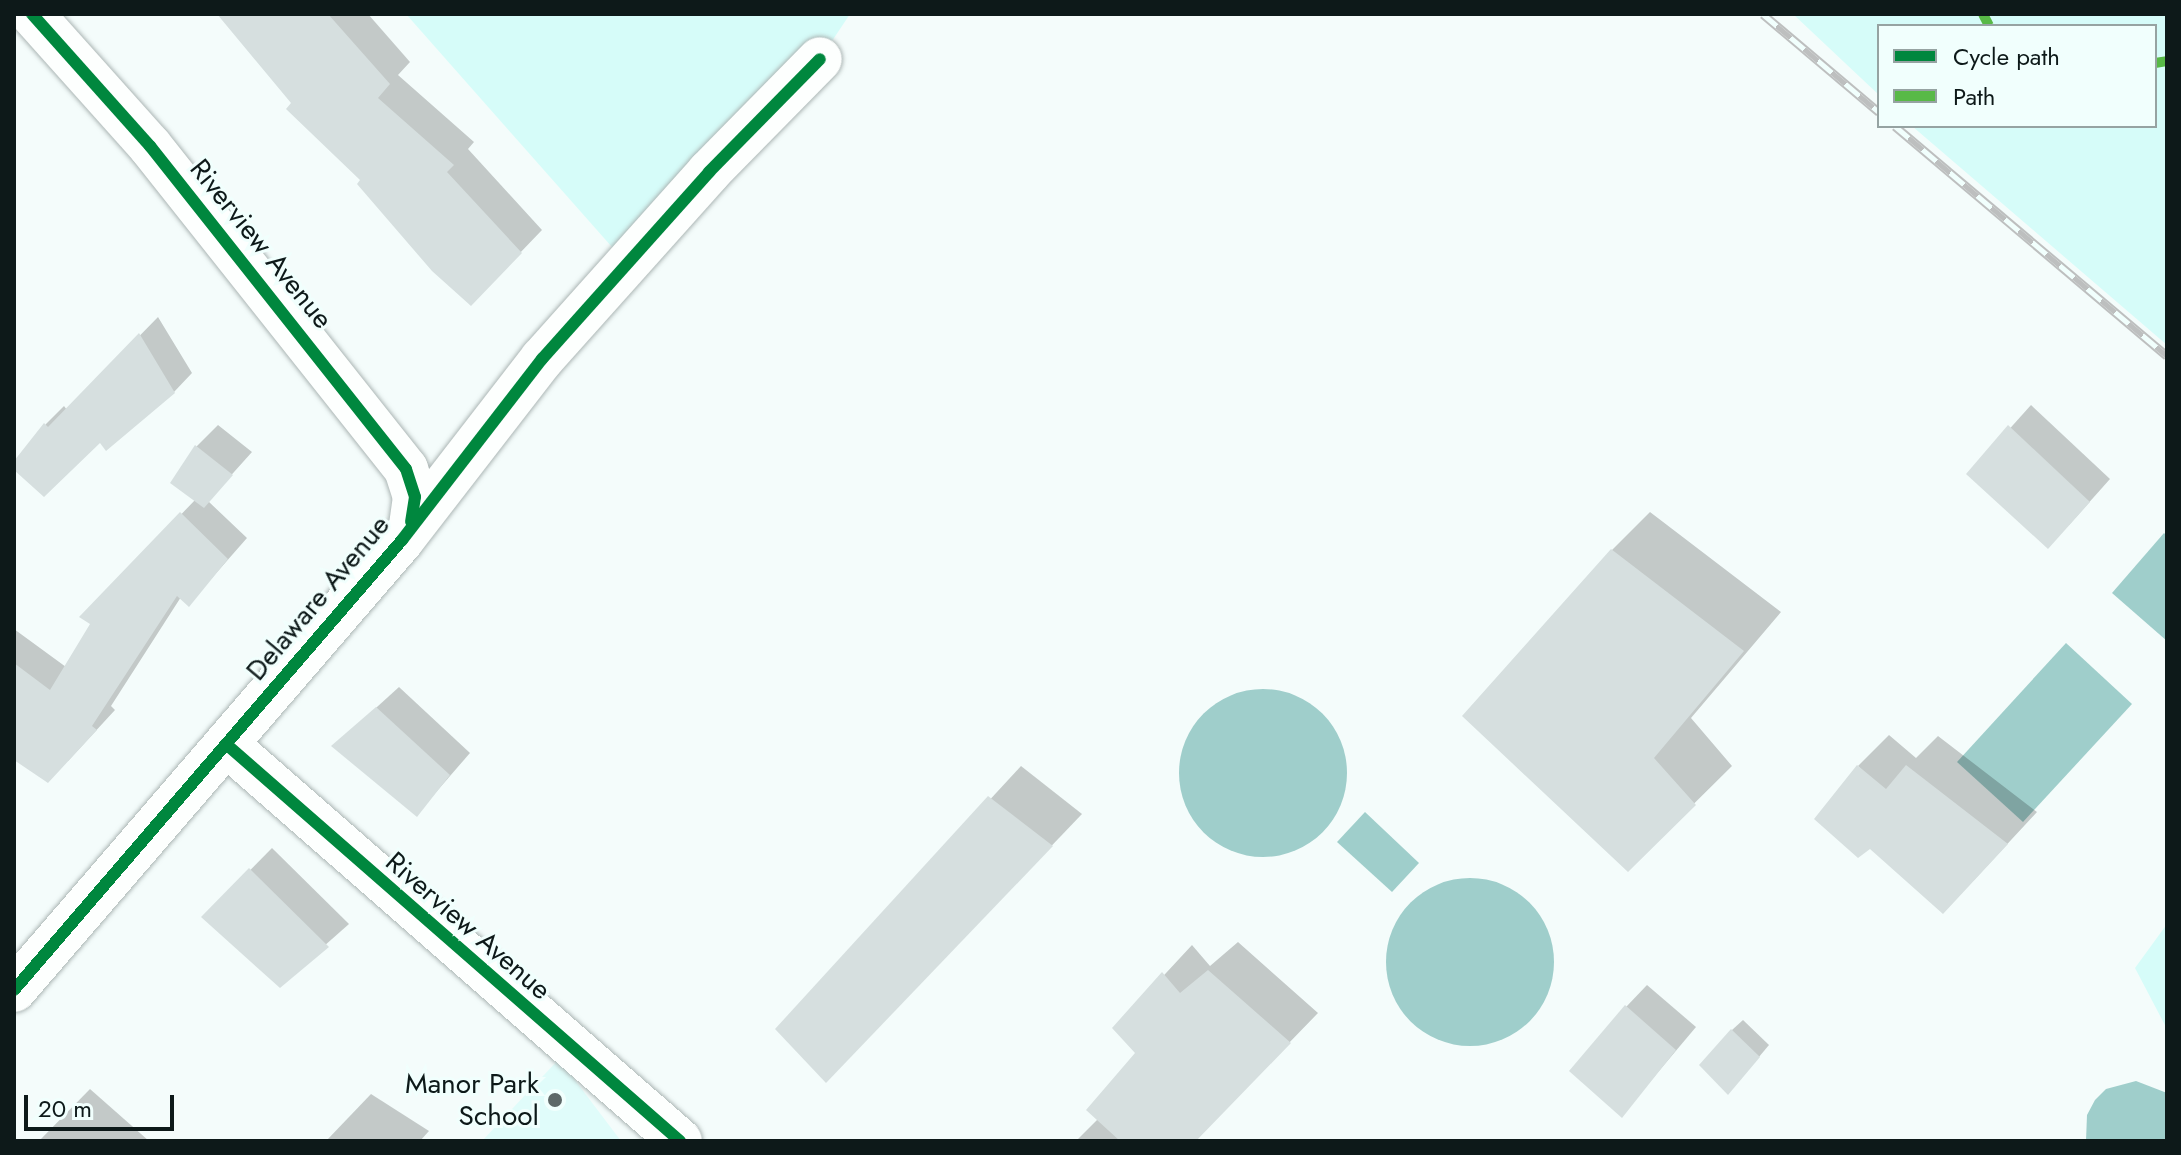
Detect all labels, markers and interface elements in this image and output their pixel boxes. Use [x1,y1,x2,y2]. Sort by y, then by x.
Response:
legend [1877,24,2157,128]
text: Cycle path [1953,39,2060,74]
text: Path [1953,79,1995,114]
street label: Riverview Avenue [182,153,340,335]
street label: Delaware Avenue [239,509,397,687]
street label: Riverview Avenue [378,845,558,1007]
place label: Manor Park School [405,1067,539,1133]
scale bar [28,1079,178,1129]
text: 20 m [38,1091,92,1126]
marker: Manor Park School [546,1091,564,1109]

